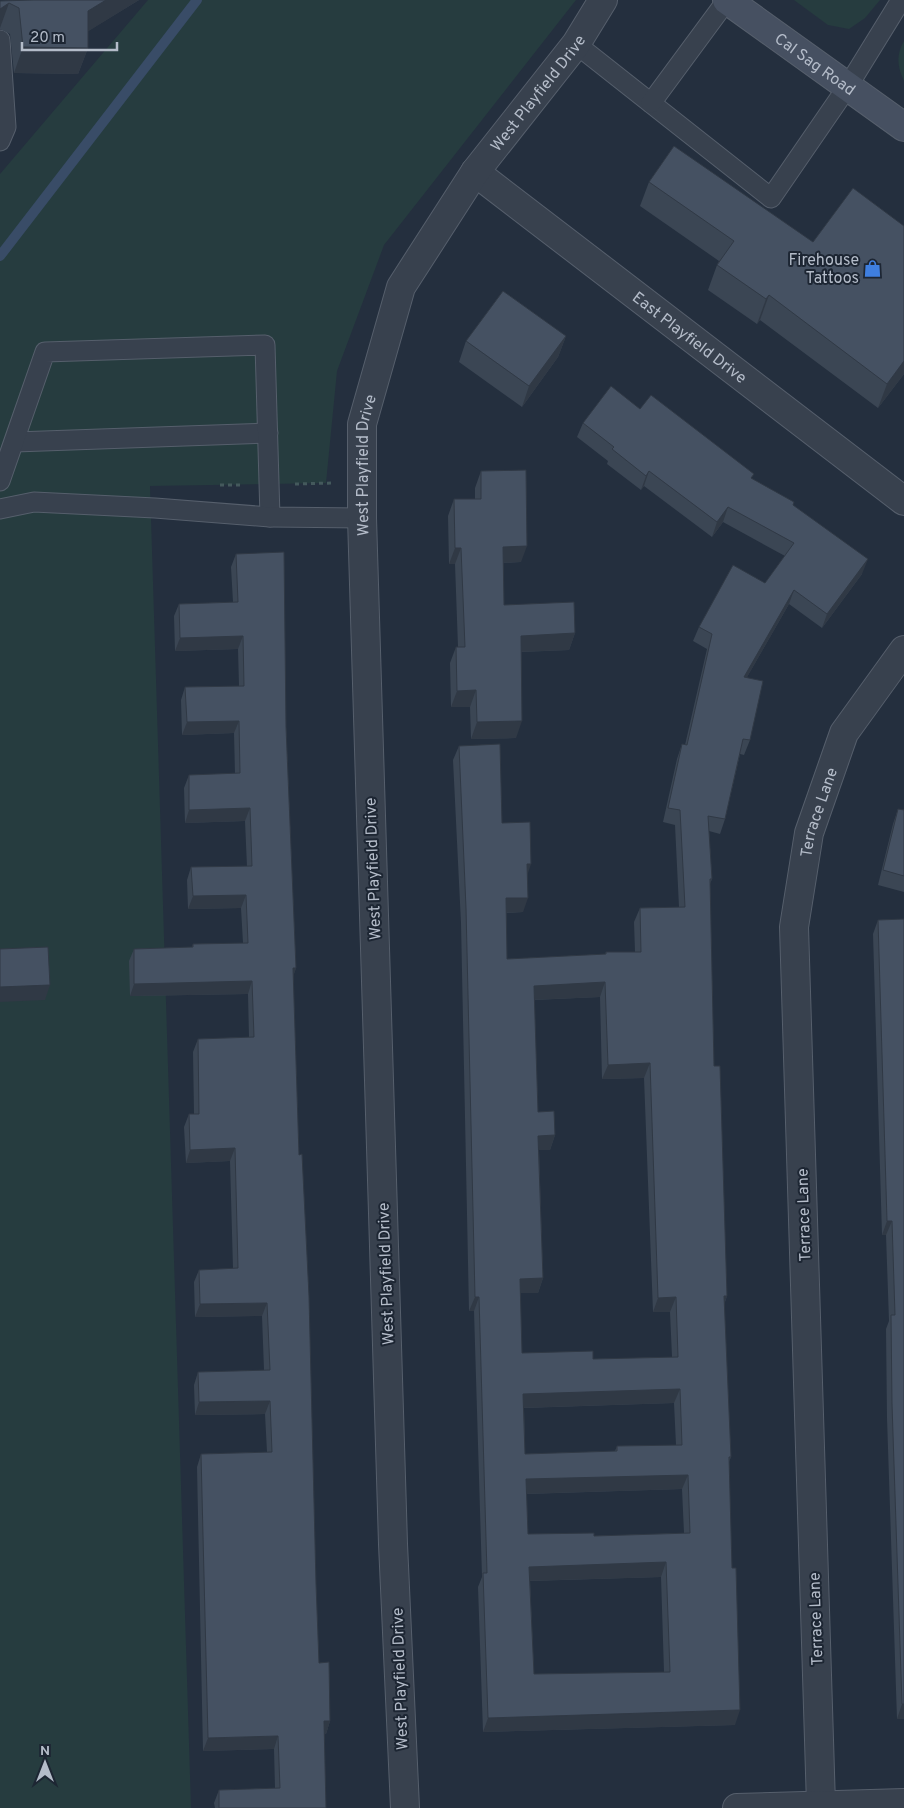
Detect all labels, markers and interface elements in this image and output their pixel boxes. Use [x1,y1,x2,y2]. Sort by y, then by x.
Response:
scale bar [22,20,118,52]
text: 20 m [30,29,65,48]
street label: Cal Sag Road [770,29,859,101]
street label: West Playfield Drive [487,32,591,156]
place label: Firehouse Tattoos [788,251,859,289]
shop icon: Firehouse Tattoos [863,258,883,278]
street label: East Playfield Drive [628,288,750,389]
street label: West Playfield Drive [354,392,382,536]
street label: Terrace Lane [797,765,843,859]
street label: West Playfield Drive [362,797,386,941]
street label: Terrace Lane [793,1168,817,1262]
street label: West Playfield Drive [375,1202,399,1346]
street label: Terrace Lane [805,1572,829,1666]
street label: West Playfield Drive [389,1607,413,1751]
north arrow [20,1738,70,1788]
text: N [40,1743,50,1760]

